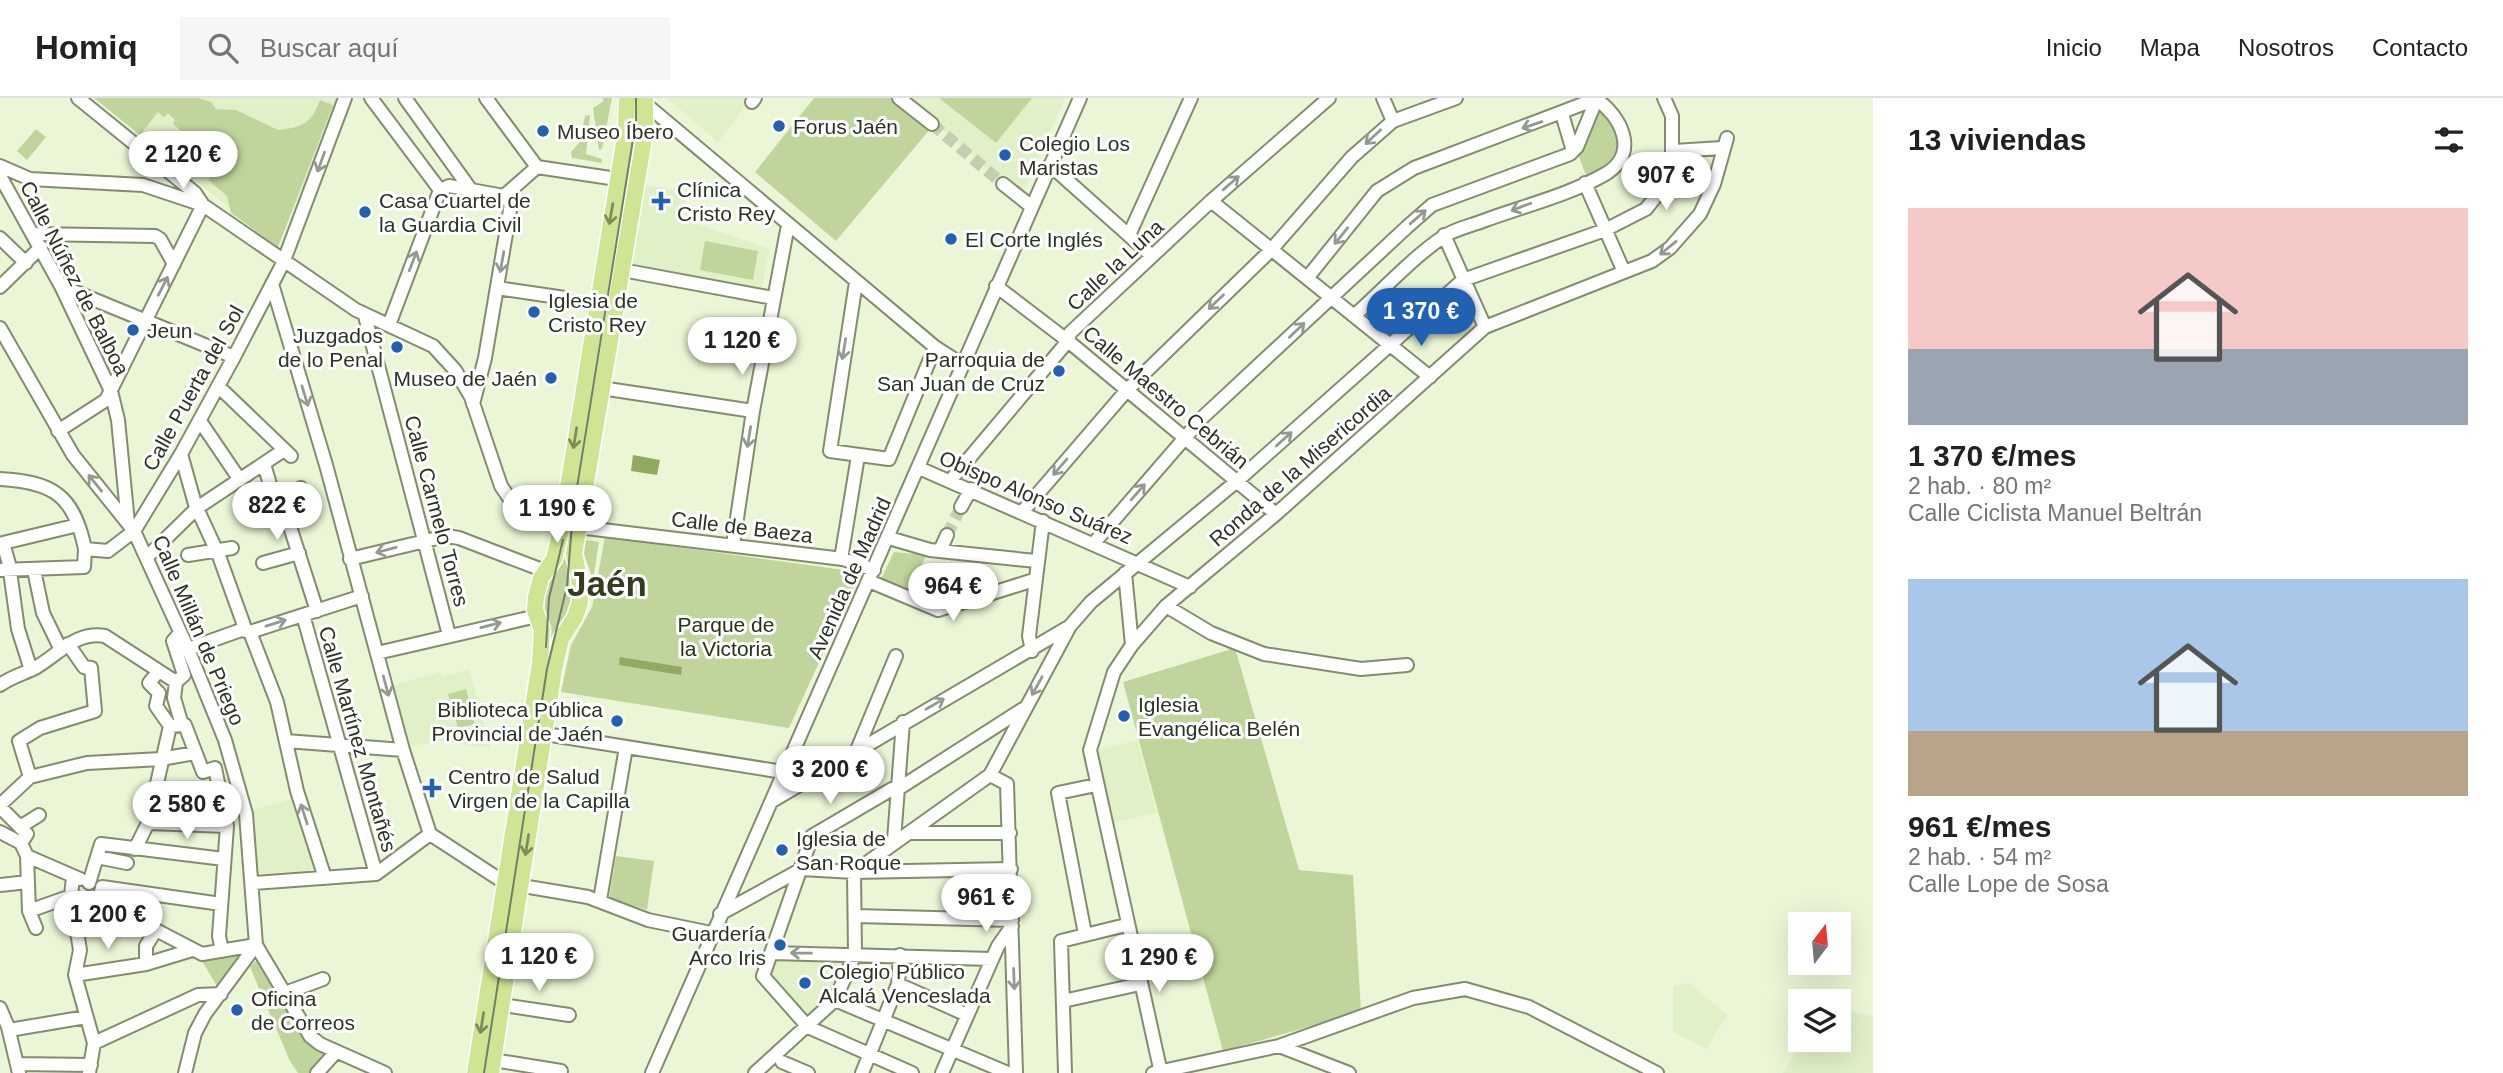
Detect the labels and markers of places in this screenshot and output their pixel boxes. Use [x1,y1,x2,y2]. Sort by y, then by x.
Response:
place label: Forus Jaén [793,115,898,138]
marker: Forus Jaén [771,118,787,134]
place label: Museo Íbero [557,120,674,143]
marker: Museo Íbero [535,123,551,139]
pin: 2 120 € [118,132,248,191]
place label: Colegio Los Maristas [1019,132,1130,179]
marker: Colegio Los Maristas [997,147,1013,163]
pin: 907 € [1617,152,1715,212]
place label: Clínica Cristo Rey [677,178,776,225]
place label: Casa Cuartel de la Guardia Civil [379,189,531,236]
marker: Clínica Cristo Rey [651,191,671,211]
marker: Casa Cuartel de la Guardia Civil [357,204,373,220]
place label: El Corte Inglés [965,228,1103,251]
marker: El Corte Inglés [943,231,959,247]
pin: 1 370 € [1356,288,1486,348]
place label: Iglesia de Cristo Rey [548,289,647,336]
marker: Iglesia de Cristo Rey [526,304,542,320]
pin: 1 120 € [677,317,807,377]
place label: Jeun [147,319,193,342]
marker: Jeun [125,322,141,338]
place label: Juzgados de lo Penal [278,324,383,371]
marker: Juzgados de lo Penal [389,339,405,355]
place label: Parroquia de San Juan de Cruz [877,348,1045,395]
marker: Parroquia de San Juan de Cruz [1051,363,1067,379]
place label: Museo de Jaén [393,367,537,390]
marker: Museo de Jaén [543,370,559,386]
pin: 822 € [228,482,326,542]
pin: 1 190 € [492,486,622,545]
pin: 964 € [904,564,1002,623]
place label: Iglesia Evangélica Belén [1138,693,1300,740]
place label: Biblioteca Pública Provincial de Jaén [431,698,603,745]
marker: Iglesia Evangélica Belén [1116,708,1132,724]
marker: Biblioteca Pública Provincial de Jaén [609,713,625,729]
pin: 3 200 € [765,746,895,806]
place label: Centro de Salud Virgen de la Capilla [448,765,630,812]
marker: Centro de Salud Virgen de la Capilla [422,778,442,798]
pin: 2 580 € [122,782,252,841]
place label: Iglesia de San Roque [796,827,901,874]
marker: Iglesia de San Roque [774,842,790,858]
pin: 961 € [937,874,1035,934]
pin: 1 200 € [43,892,173,951]
place label: Guardería Arco Iris [671,922,766,969]
pin: 1 120 € [474,934,604,993]
pin: 1 290 € [1094,934,1224,994]
marker: Guardería Arco Iris [772,937,788,953]
place label: Colegio Público Alcalá Venceslada [819,960,991,1007]
marker: Colegio Público Alcalá Venceslada [797,975,813,991]
place label: Oficina de Correos [251,987,355,1034]
marker: Oficina de Correos [229,1002,245,1018]

